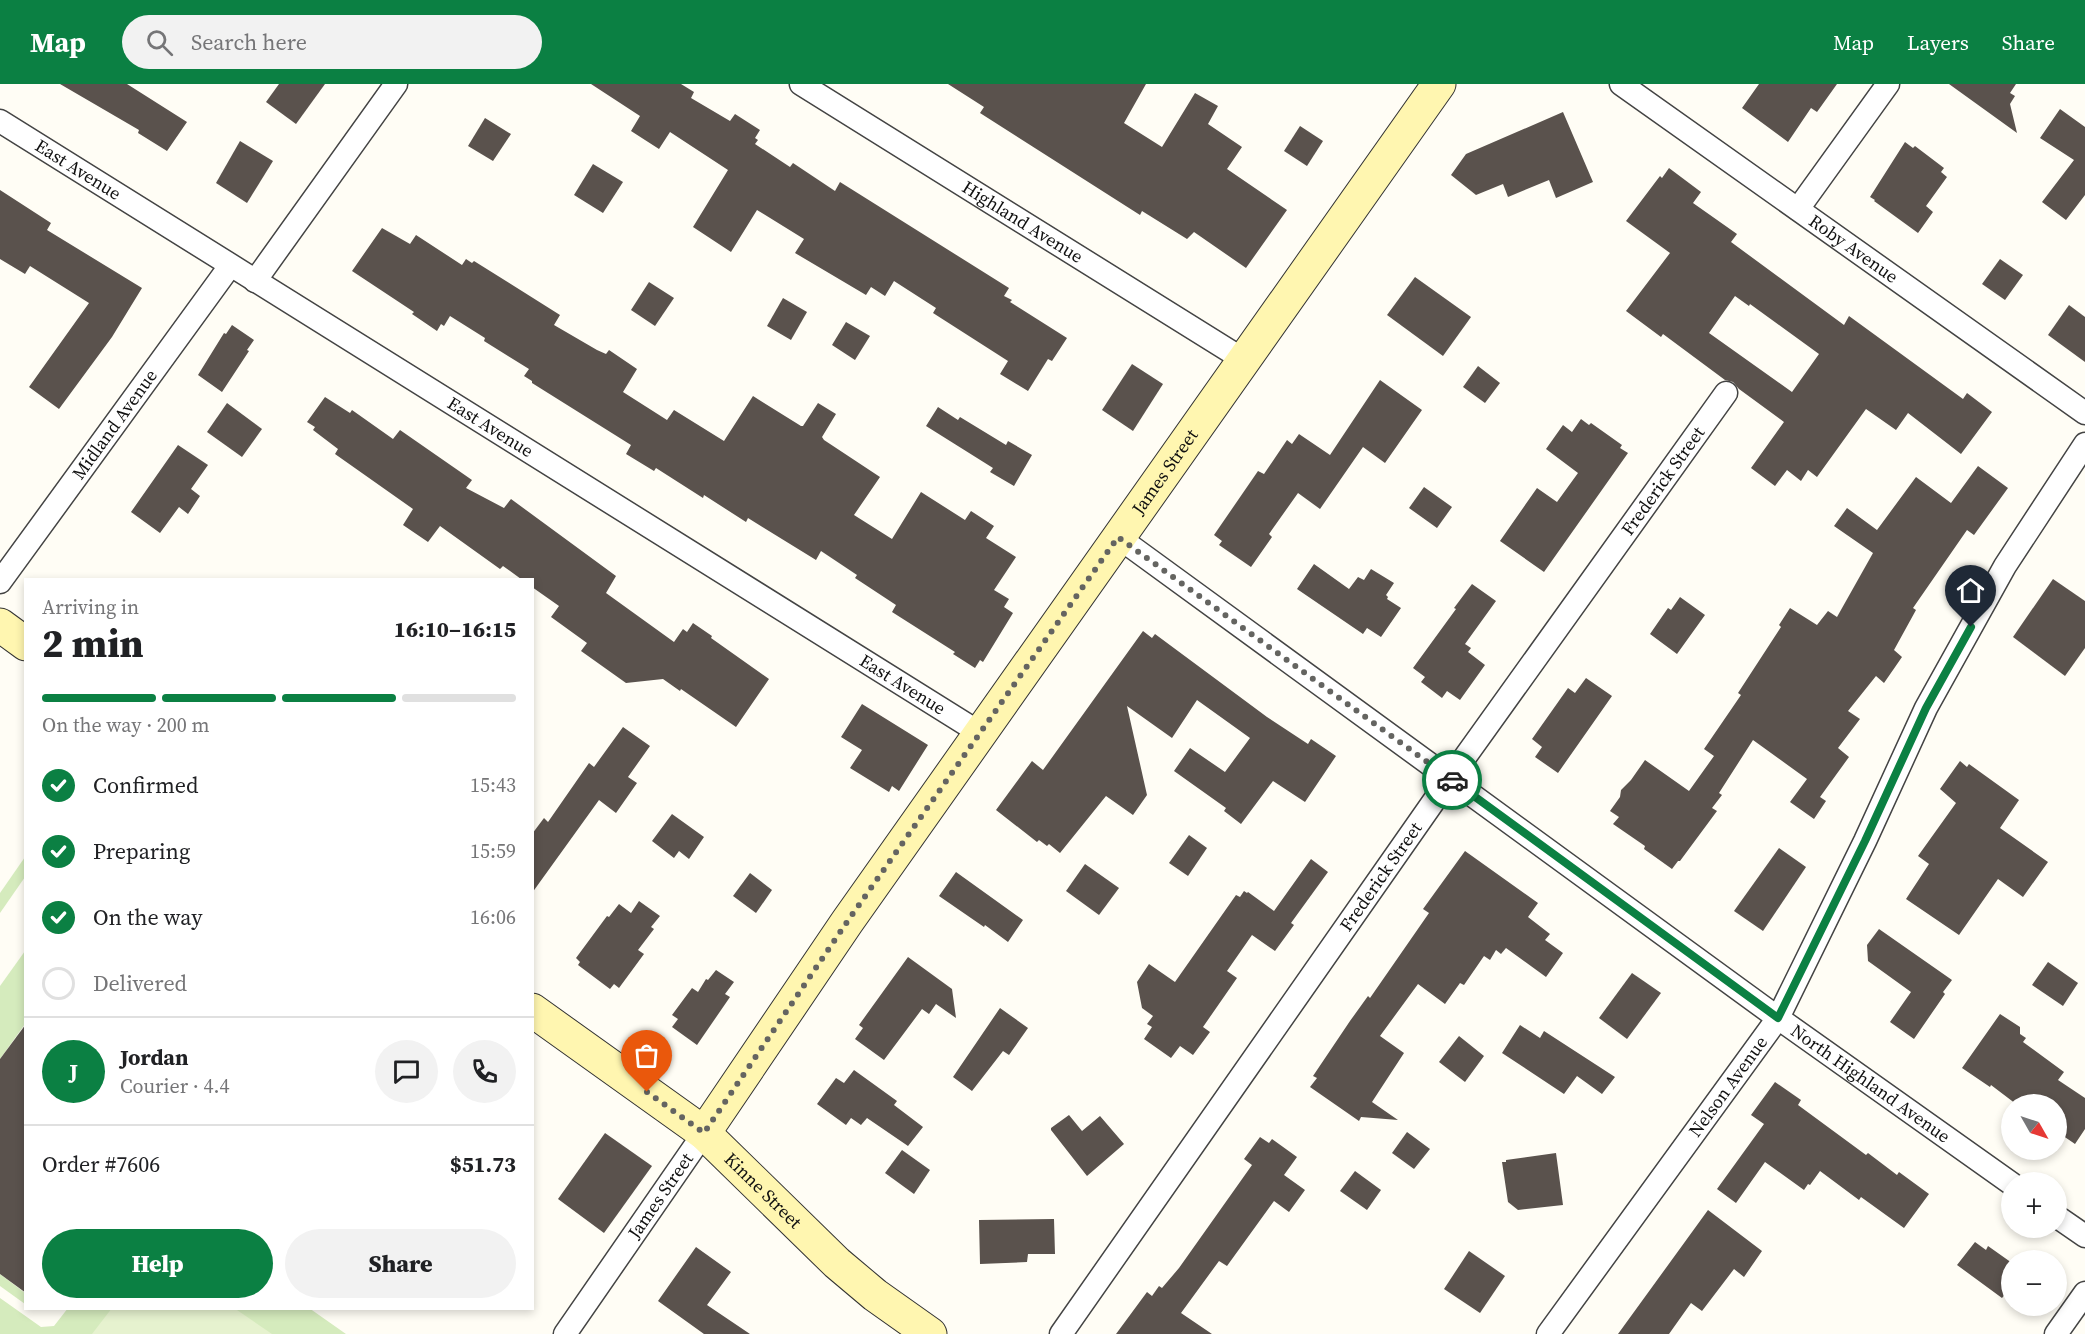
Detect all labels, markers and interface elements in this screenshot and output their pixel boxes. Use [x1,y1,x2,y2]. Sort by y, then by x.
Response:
search box [122,15,542,69]
text: Map [30,23,86,61]
icon: search [143,26,176,59]
text: Search here [191,27,307,57]
text: Map [1833,28,1874,57]
text: Layers [1907,28,1969,57]
text: Share [2002,28,2055,57]
street label: East Avenue [31,133,126,206]
street label: Highland Avenue [957,174,1088,269]
street label: Roby Avenue [1804,208,1903,289]
street label: Midland Avenue [66,364,163,484]
street label: East Avenue [443,390,538,463]
street label: Frederick Street [1615,421,1710,540]
street label: James Street [1125,424,1204,520]
pin [1945,565,1996,627]
icon: home [1954,574,1987,607]
text: Arriving in [42,593,139,621]
text: 16:10–16:15 [394,614,516,644]
text: 2 min [42,617,144,670]
street label: East Avenue [855,648,951,720]
text: On the way · 200 m [42,711,209,739]
courier [1422,750,1482,810]
icon: car [1436,764,1469,797]
icon: check [42,769,75,802]
text: Confirmed [93,770,198,800]
text: 15:43 [470,771,516,799]
street label: Frederick Street [1333,817,1428,936]
icon: check [42,835,75,868]
text: Preparing [93,836,190,866]
text: 15:59 [470,837,516,865]
icon: check [42,901,75,934]
text: On the way [93,902,202,932]
text: 16:06 [470,903,516,931]
text: Delivered [93,968,187,998]
street label: North Highland Avenue [1786,1018,1955,1148]
pin [621,1030,672,1092]
street label: Nelson Avenue [1682,1031,1773,1142]
icon: bag [630,1039,663,1072]
button: chat [375,1040,438,1103]
button: phone [453,1040,516,1103]
text: Jordan [120,1042,188,1072]
text: J [69,1056,78,1086]
text: Courier · 4.4 [120,1072,229,1100]
north arrow [2001,1094,2067,1160]
map controls [2001,1094,2067,1316]
street label: James Street [621,1147,699,1244]
street label: Kinne Street [719,1147,808,1234]
text: Order #7606 [42,1149,160,1179]
text: $51.73 [450,1149,516,1179]
button: + [2001,1172,2067,1238]
button: Help [42,1229,273,1298]
button: Share [285,1229,516,1298]
button: − [2001,1250,2067,1316]

